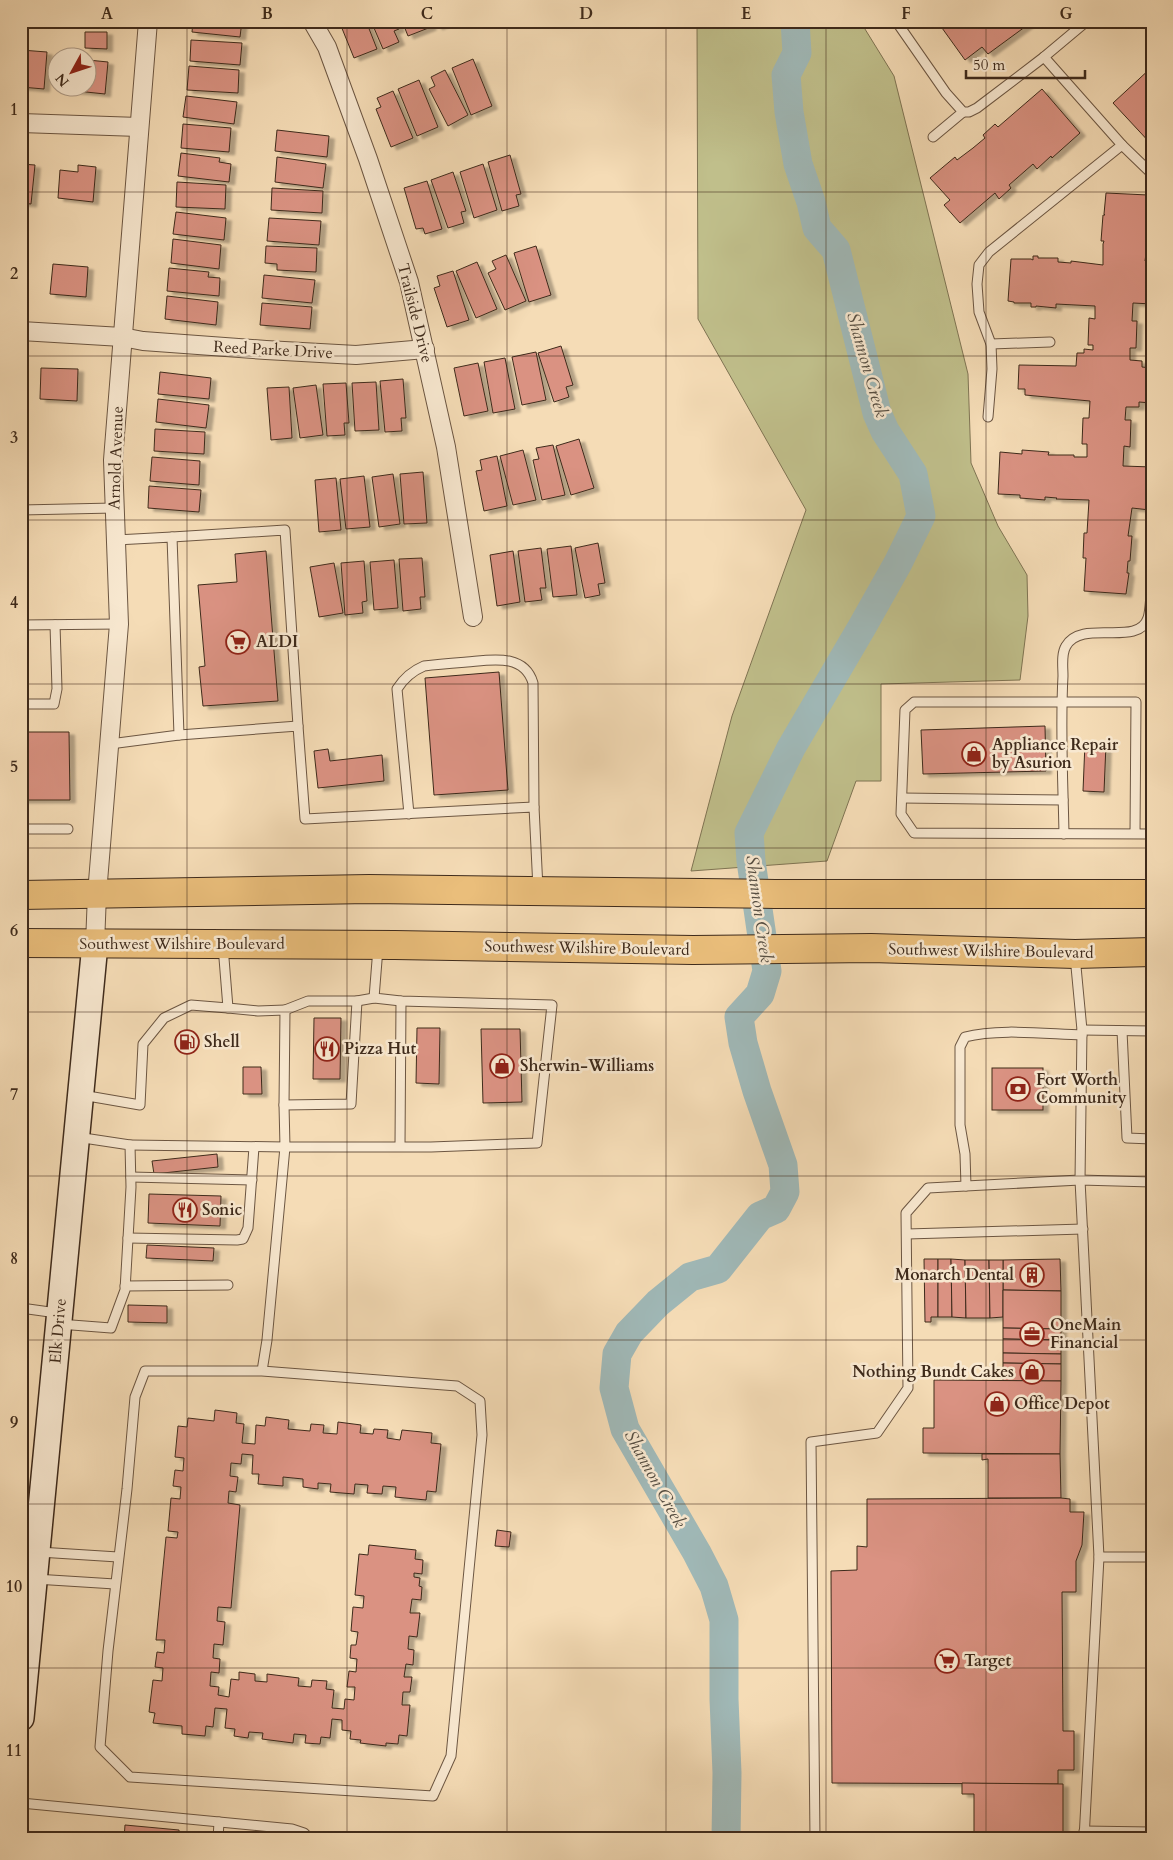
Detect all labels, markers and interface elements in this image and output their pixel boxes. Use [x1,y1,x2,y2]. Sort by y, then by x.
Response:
text: A [101,3,113,25]
text: B [261,3,273,25]
text: C [421,3,433,25]
text: D [579,3,593,25]
text: E [741,3,751,25]
text: F [901,3,911,25]
text: G [1059,3,1073,25]
north arrow [48,48,98,98]
scale bar [966,48,1084,80]
text: 50 m [973,55,1005,75]
text: N [51,69,74,91]
text: 1 [10,99,18,121]
street label: Trailside Drive [392,261,438,365]
text: 2 [10,263,18,285]
water label: Shannon Creek [840,310,894,420]
street label: Reed Parke Drive [213,336,333,364]
street label: Arnold Avenue [103,406,129,510]
text: 3 [10,427,18,449]
text: 4 [10,592,18,614]
supermarket icon: ALDI [225,629,251,655]
place label: ALDI [256,631,298,653]
place label: Appliance Repair by Asurion [992,734,1119,774]
shop icon: Appliance Repair by Asurion [961,741,987,767]
text: 5 [10,756,18,778]
water label: Shannon Creek [739,854,779,964]
text: 6 [10,920,18,942]
street label: Southwest Wilshire Boulevard [79,933,285,955]
street label: Southwest Wilshire Boulevard [484,935,690,961]
street label: Southwest Wilshire Boulevard [888,938,1094,964]
fuel station icon: Shell [174,1029,200,1055]
place label: Shell [204,1031,240,1053]
restaurant icon: Pizza Hut [314,1036,340,1062]
place label: Pizza Hut [344,1038,417,1060]
shop icon: Sherwin-Williams [489,1053,515,1079]
place label: Sherwin-Williams [520,1055,654,1077]
place label: Fort Worth Community [1036,1069,1127,1109]
bank icon: Fort Worth Community [1005,1076,1031,1102]
text: 7 [10,1084,18,1106]
restaurant icon: Sonic [172,1197,198,1223]
place label: Sonic [202,1199,242,1221]
text: 8 [10,1248,18,1270]
building icon: Monarch Dental [1019,1262,1045,1288]
place label: Monarch Dental [895,1264,1014,1286]
street label: Elk Drive [44,1297,72,1365]
place label: OneMain Financial [1050,1314,1122,1354]
office icon: OneMain Financial [1019,1321,1045,1347]
shop icon: Nothing Bundt Cakes [1019,1359,1045,1385]
place label: Nothing Bundt Cakes [852,1361,1014,1383]
shop icon: Office Depot [984,1391,1010,1417]
place label: Office Depot [1014,1393,1110,1415]
text: 9 [10,1412,18,1434]
water label: Shannon Creek [618,1426,692,1532]
text: 10 [6,1576,22,1598]
supermarket icon: Target [934,1648,960,1674]
place label: Target [964,1650,1012,1672]
text: 11 [6,1740,22,1762]

